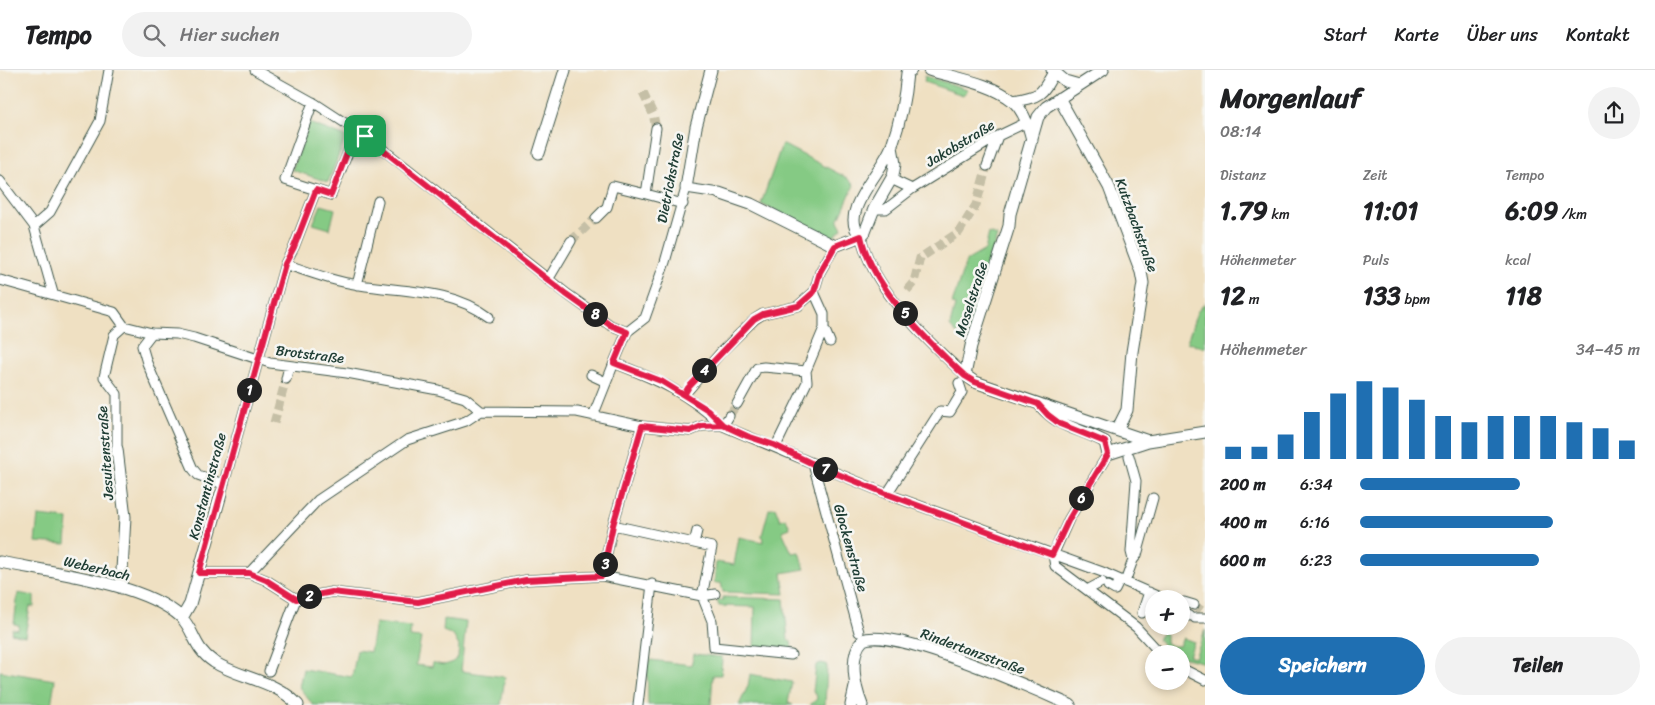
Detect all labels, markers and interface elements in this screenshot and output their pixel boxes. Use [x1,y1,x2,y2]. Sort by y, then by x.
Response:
search box [122,12,472,57]
text: Tempo [25,14,92,56]
text: Hier suchen [180,18,279,51]
text: Start [1324,19,1367,51]
text: Karte [1395,19,1439,51]
text: Über uns [1467,19,1538,51]
text: Kontakt [1566,19,1630,51]
icon: search [140,21,168,49]
text: Morgenlauf [1220,73,1362,122]
button: share [1588,87,1640,139]
street label: Jakobstraße [920,113,1000,175]
pin [344,115,386,157]
text: 08:14 [1220,117,1261,146]
icon: arrive [351,122,379,150]
street label: Dietrichstraße [650,131,691,225]
text: Distanz [1220,163,1266,188]
text: Zeit [1363,163,1387,188]
text: Tempo [1505,163,1544,188]
street label: Kutzbachstraße [1108,174,1165,276]
text: 1.79 [1220,188,1268,233]
text: 11:01 [1363,188,1418,233]
text: 6:09 [1505,188,1558,233]
text: km [1268,202,1290,227]
text: /km [1558,202,1587,227]
text: Höhenmeter [1220,248,1296,273]
text: Puls [1363,248,1389,273]
text: kcal [1505,248,1531,273]
street label: Moselstraße [948,258,995,340]
text: 12 [1220,273,1245,318]
text: 133 [1363,273,1401,318]
text: 118 [1505,273,1542,318]
text: m [1245,287,1260,312]
text: bpm [1401,287,1430,312]
pin: 5 [892,300,918,326]
text: 5 [901,301,910,326]
pin: 8 [582,302,608,326]
text: 8 [591,302,600,327]
text: Höhenmeter [1220,335,1306,364]
text: 34–45 m [1576,335,1640,364]
street label: Brotstraße [274,338,346,371]
pin: 4 [692,358,716,382]
text: 4 [700,358,709,383]
pin: 1 [236,378,262,402]
text: 1 [246,378,253,403]
street label: Jesuitenstraße [90,405,121,502]
street label: Konstantinstraße [181,430,234,542]
pin: 7 [812,456,838,482]
text: 7 [822,457,830,482]
text: 200 m [1220,470,1266,499]
text: 6:34 [1300,470,1333,499]
pin: 6 [1068,486,1094,510]
text: 6 [1078,486,1085,511]
street label: Glockenstraße [826,501,875,595]
text: 400 m [1220,508,1267,537]
text: 6:16 [1300,508,1330,537]
text: 600 m [1220,546,1266,575]
text: 6:23 [1300,546,1332,575]
street label: Weberbach [61,549,133,588]
pin: 3 [592,552,618,576]
text: 3 [602,552,609,577]
pin: 2 [296,584,322,608]
text: 2 [305,584,314,609]
map controls [1145,590,1190,690]
button: + [1145,590,1190,635]
street label: Rindertanzstraße [917,621,1029,682]
button: Speichern [1220,637,1425,695]
button: Teilen [1435,637,1640,695]
button: − [1145,645,1190,690]

